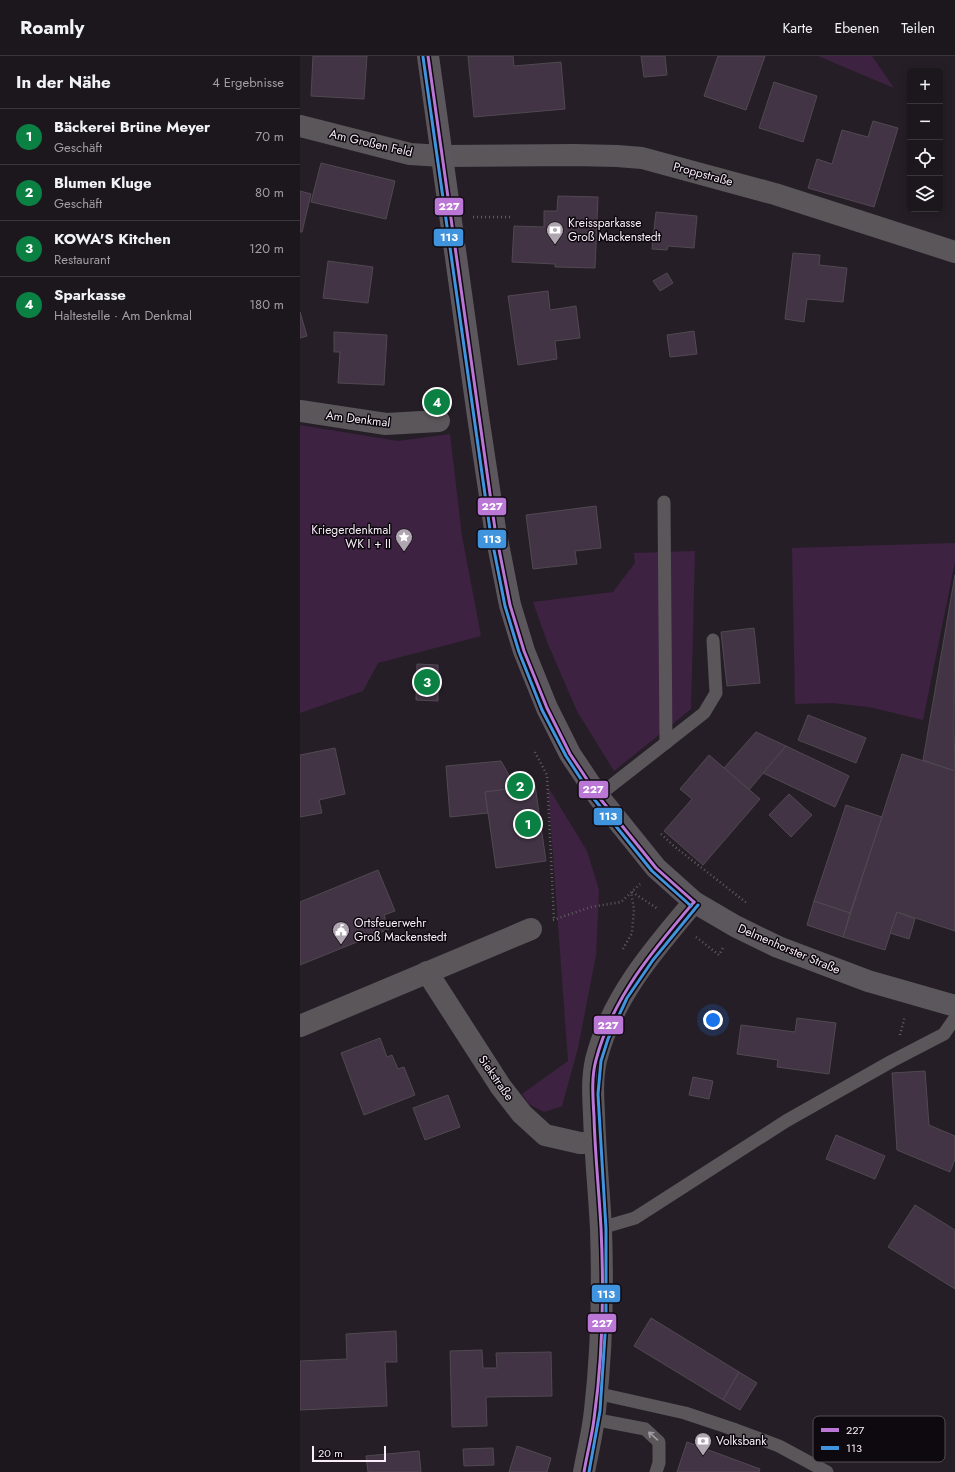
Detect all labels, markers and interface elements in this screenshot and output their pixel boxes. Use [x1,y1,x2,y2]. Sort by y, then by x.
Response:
text: Roamly [20,14,84,41]
text: Karte [782,18,812,38]
text: Ebenen [834,18,879,38]
text: Teilen [901,18,935,38]
map controls [907,68,943,212]
button: + [907,68,943,104]
text: In der Nähe [16,70,111,94]
text: 4 Ergebnisse [212,73,284,92]
button: − [907,104,943,140]
text: Bäckerei Brüne Meyer [54,116,210,138]
street label: Am Großen Feld [328,125,414,161]
text: 1 [26,127,32,146]
text: 70 m [255,127,284,146]
text: Geschäft [54,138,102,157]
button: locate [907,140,943,176]
street label: Proppstraße [671,157,735,191]
text: Blumen Kluge [54,172,152,194]
button: layers [907,176,943,212]
text: 2 [25,183,33,202]
text: 80 m [255,183,284,202]
text: Geschäft [54,194,102,213]
line badge: 227 [434,197,464,216]
text: 227 [438,198,460,214]
place label: Kreissparkasse Groß Mackenstedt [568,214,661,246]
bank icon: Kreissparkasse Groß Mackenstedt [545,220,565,245]
text: KOWA'S Kitchen [54,228,171,250]
line badge: 113 [433,228,464,247]
text: 113 [440,229,458,245]
text: 3 [25,239,33,258]
text: 120 m [249,239,284,258]
text: Restaurant [54,250,110,269]
text: Sparkasse [54,284,126,306]
text: 4 [24,295,34,314]
text: 180 m [249,295,284,314]
text: Haltestelle · Am Denkmal [54,306,192,325]
pin: 4 [424,387,450,417]
street label: Am Denkmal [325,406,391,432]
line badge: 227 [477,497,507,516]
text: 227 [481,498,503,514]
place label: Kriegerdenkmal WK I + II [311,521,391,553]
place icon: Kriegerdenkmal WK I + II [394,527,414,552]
line badge: 113 [477,529,507,549]
text: 113 [483,531,501,547]
pin: 3 [414,667,440,697]
pin: 2 [507,771,533,801]
line badge: 227 [578,780,609,799]
text: 227 [582,781,604,797]
line badge: 113 [593,807,623,826]
text: 113 [599,808,617,824]
pin: 1 [515,809,541,839]
place label: Ortsfeuerwehr Groß Mackenstedt [354,914,447,946]
street label: Delmenhorster Straße [735,919,843,979]
public building icon: Ortsfeuerwehr Groß Mackenstedt [331,920,351,945]
your location [703,1010,723,1030]
line badge: 227 [593,1015,624,1035]
text: 227 [597,1017,619,1033]
street label: Siekstraße [474,1052,518,1104]
line badge: 113 [591,1284,621,1303]
text: 113 [597,1286,615,1302]
line badge: 227 [587,1313,617,1333]
text: 227 [591,1315,613,1331]
legend [813,1416,945,1462]
text: 227 [846,1422,865,1438]
bank icon: Volksbank [693,1431,713,1456]
one-way arrow [648,1432,659,1441]
place label: Volksbank [716,1432,767,1450]
text: 113 [846,1440,862,1456]
scale bar [312,1444,386,1463]
text: 20 m [318,1445,343,1461]

